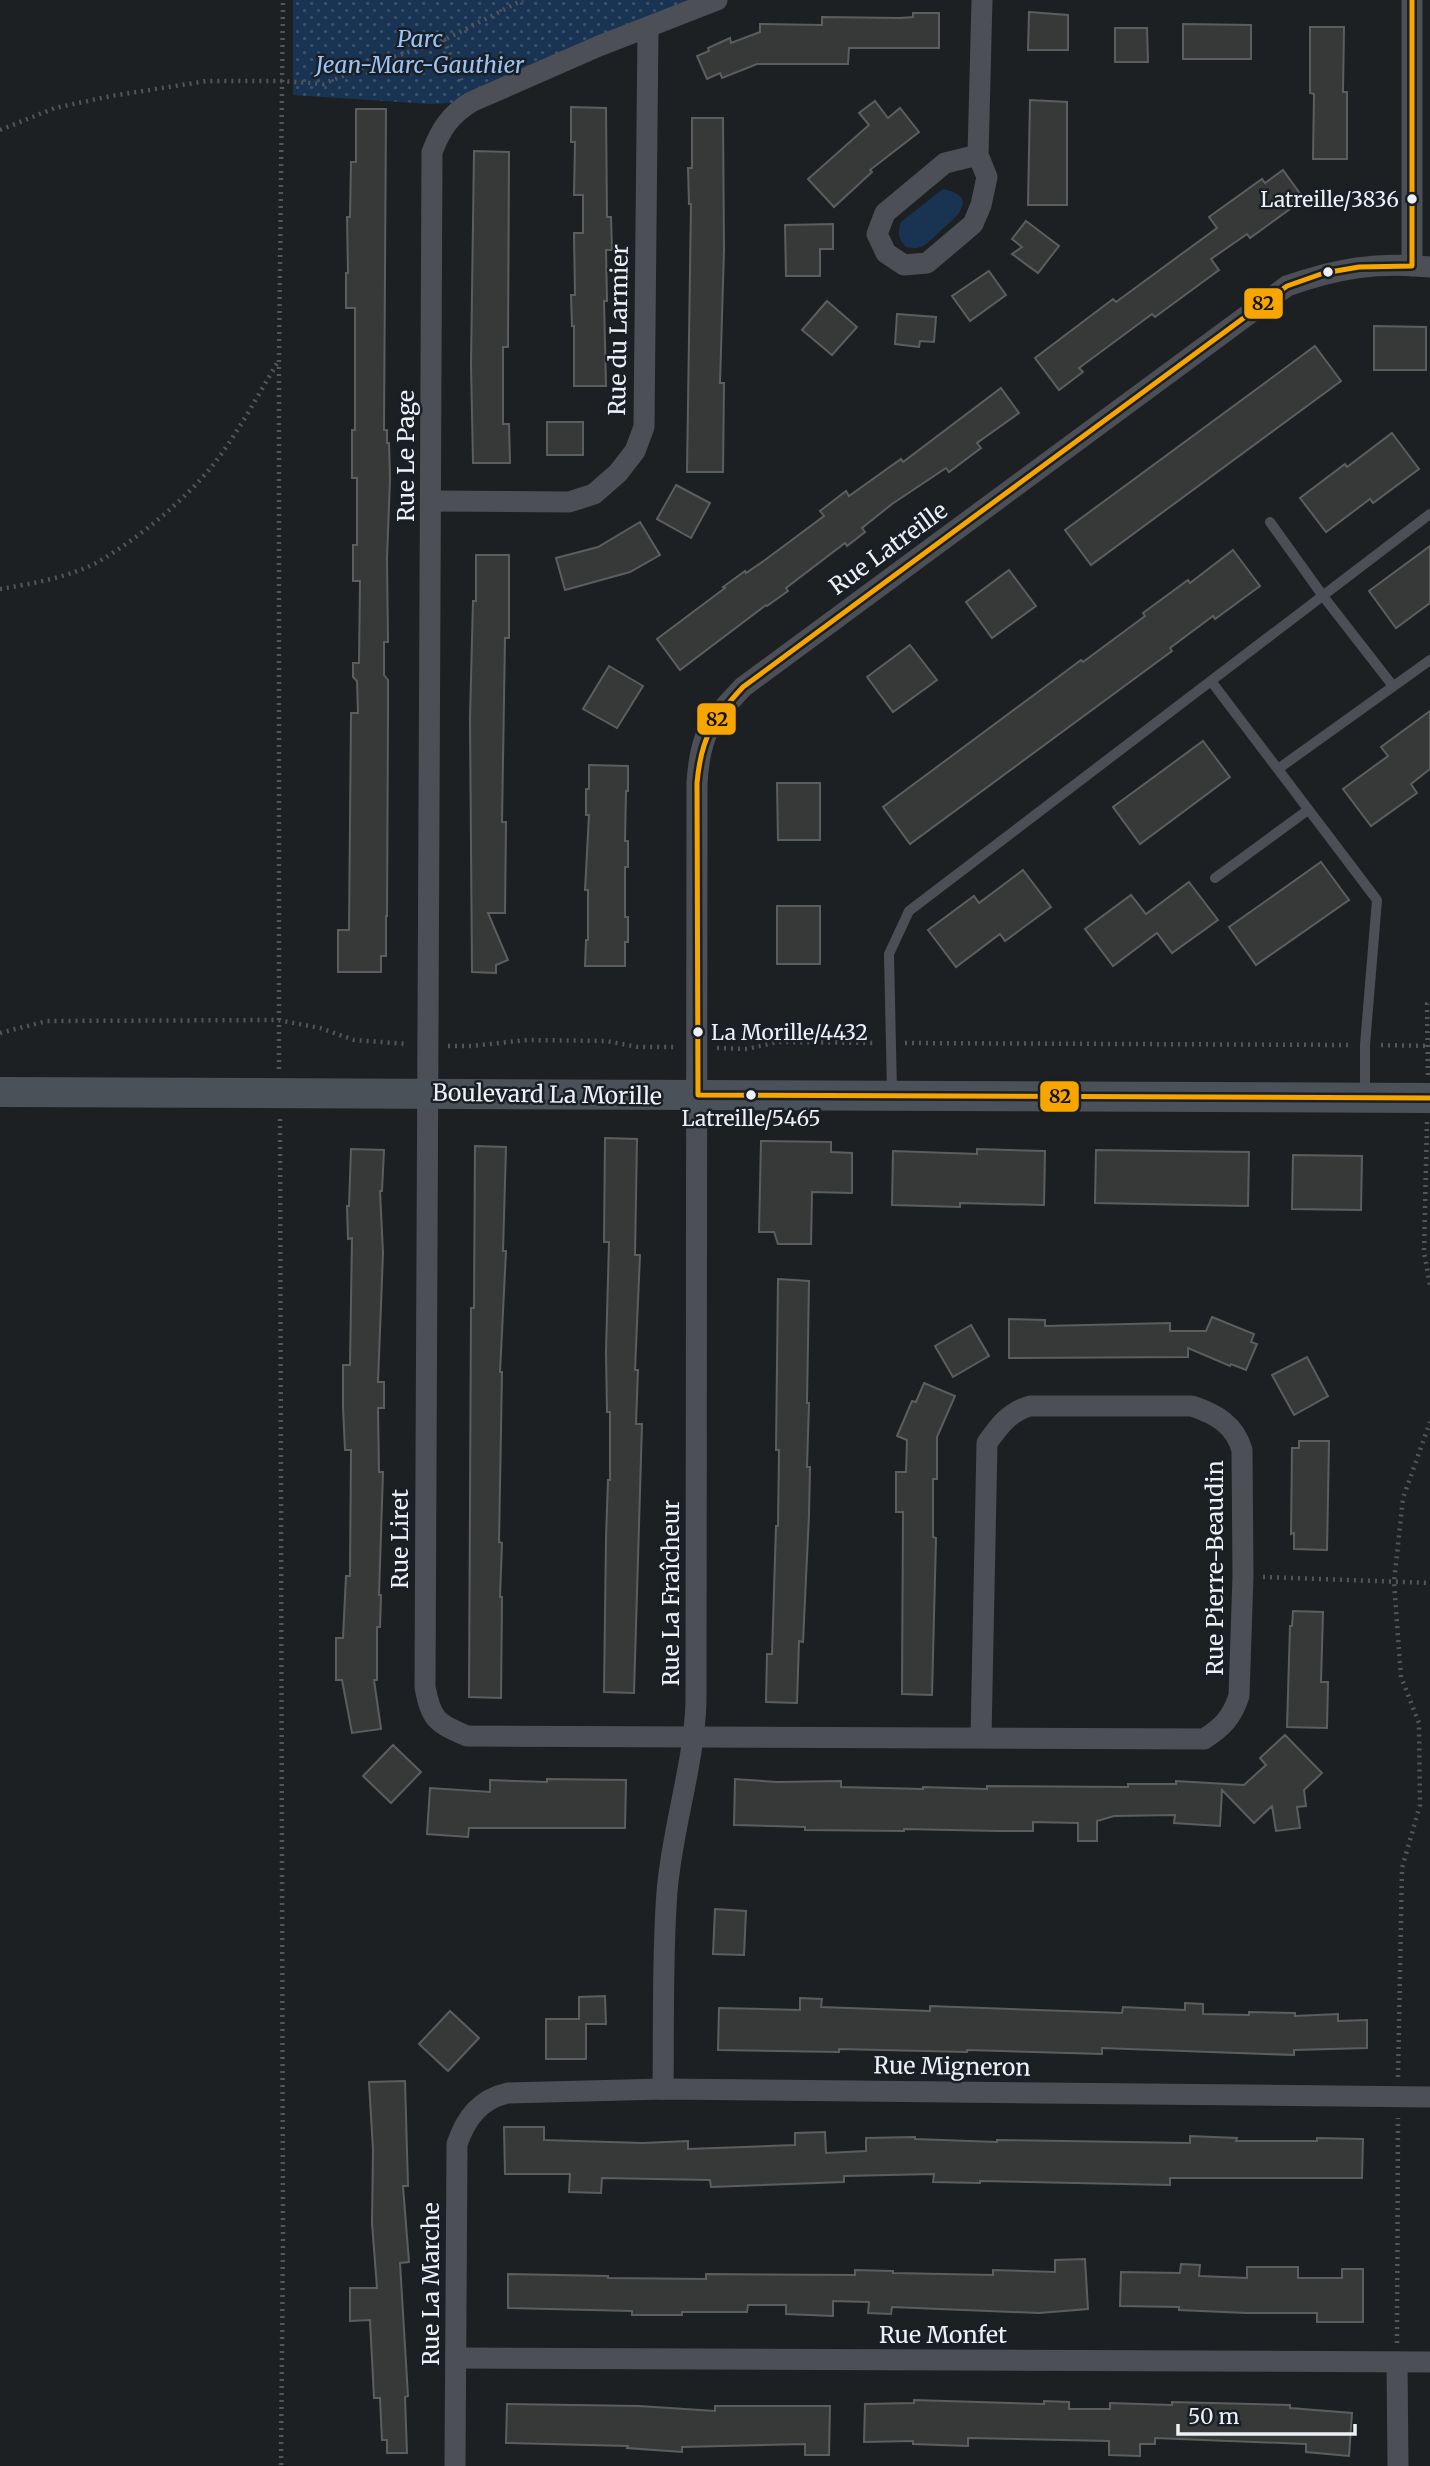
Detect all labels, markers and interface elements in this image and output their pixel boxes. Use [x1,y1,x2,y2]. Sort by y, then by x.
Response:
park label: Parc Jean-Marc-Gauthier [313,24,525,79]
place label: Latreille/3836 [1260,186,1399,213]
marker: Latreille/3836 [1405,192,1419,206]
street label: Rue du Larmier [602,244,634,416]
unlabelled marker [1321,265,1335,279]
line badge: 82 [1243,287,1284,320]
text: 82 [1252,291,1274,315]
street label: Rue Le Page [391,390,420,522]
street label: Rue Latreille [823,495,953,601]
line badge: 82 [696,702,737,736]
text: 82 [706,707,728,731]
place label: La Morille/4432 [711,1019,868,1046]
marker: La Morille/4432 [691,1025,705,1039]
street label: Boulevard La Morille [432,1077,662,1111]
line badge: 82 [1039,1080,1080,1113]
text: 82 [1049,1084,1071,1108]
marker: Latreille/5465 [744,1088,758,1102]
place label: Latreille/5465 [681,1105,821,1132]
street label: Rue Pierre-Beaudin [1200,1460,1229,1676]
street label: Rue Liret [385,1489,414,1589]
street label: Rue La Fraîcheur [656,1500,685,1686]
street label: Rue Migneron [873,2050,1031,2082]
street label: Rue La Marche [416,2202,445,2366]
street label: Rue Monfet [879,2320,1007,2349]
scale bar [1178,2392,1355,2436]
text: 50 m [1188,2403,1239,2430]

